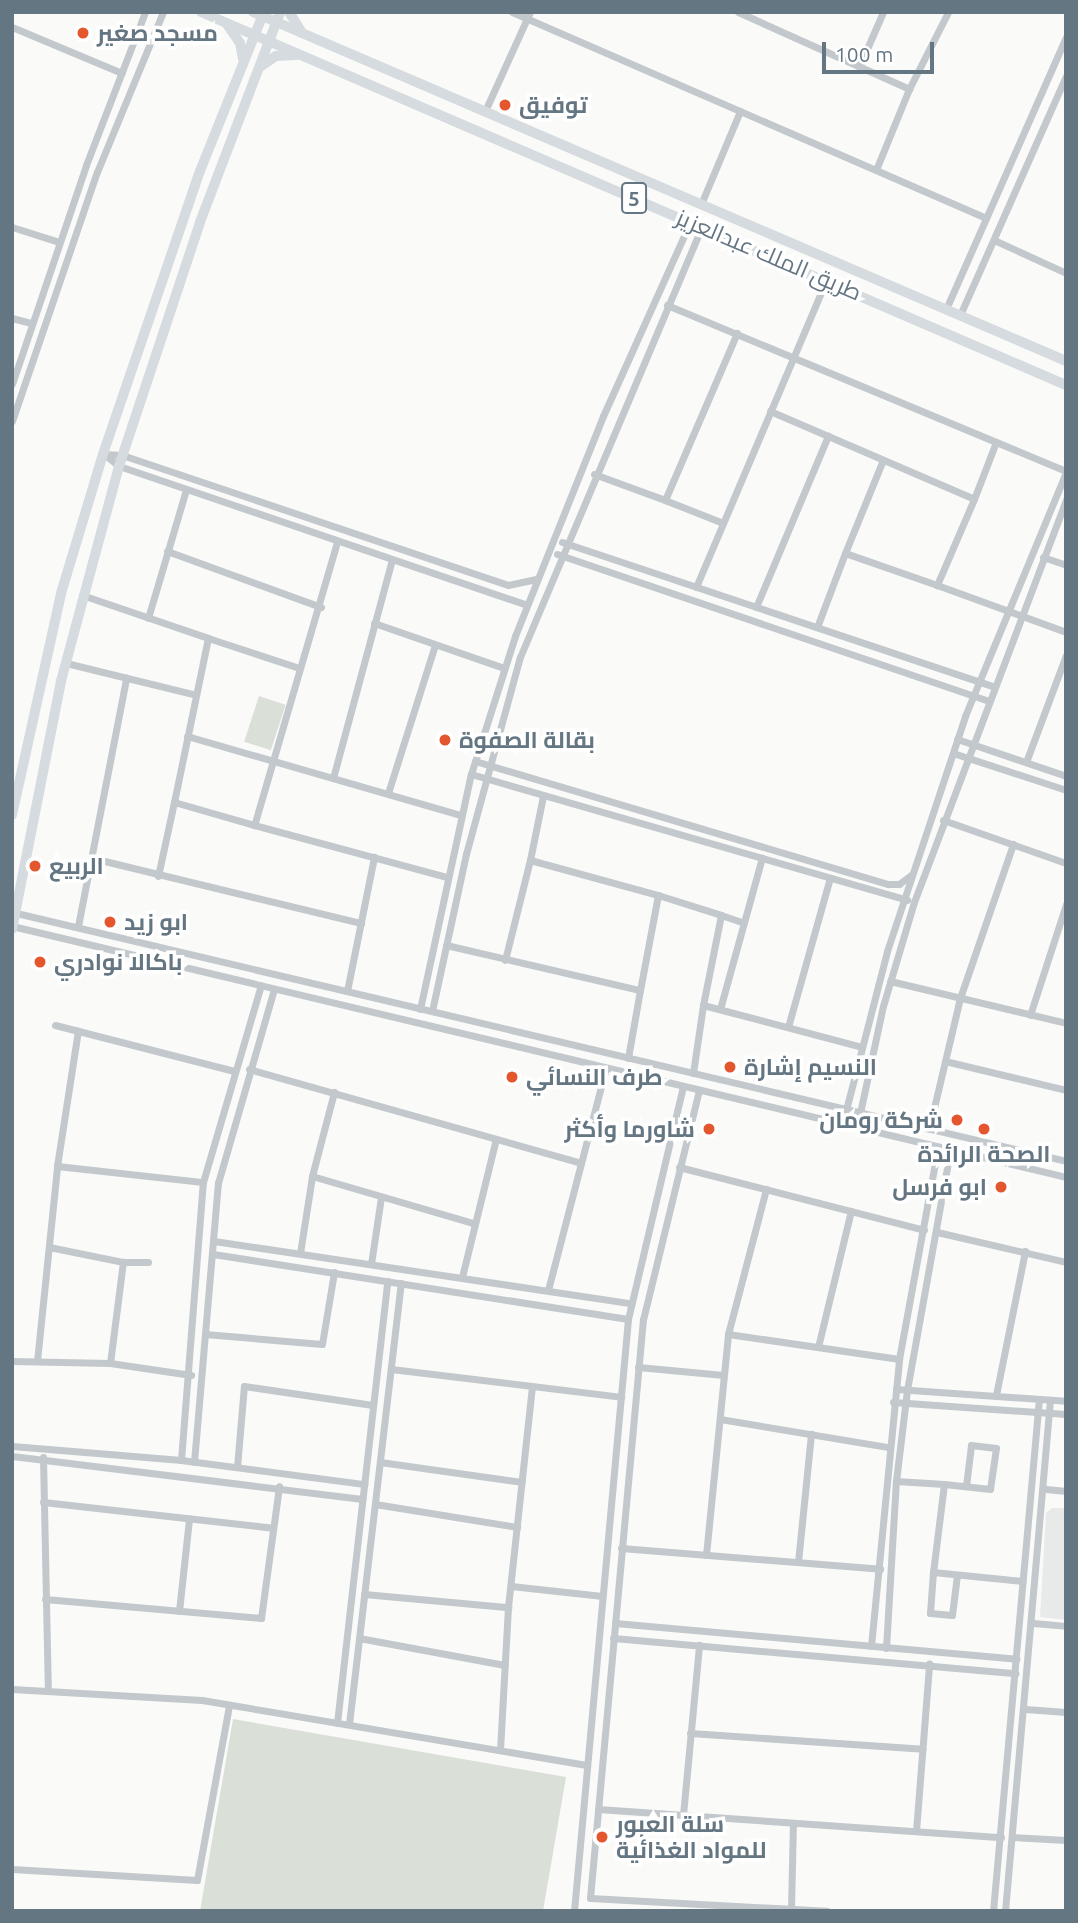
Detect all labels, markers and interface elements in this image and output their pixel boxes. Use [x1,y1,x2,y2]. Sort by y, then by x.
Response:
place label: مسجد صغير [97,19,218,47]
marker: مسجد صغير [75,25,91,41]
scale bar [826,28,938,72]
text: 100 m [835,42,893,66]
place label: توفيق [519,91,588,119]
marker: توفيق [497,97,513,113]
road number: 5 [620,180,648,216]
street label: طريق الملك عبدالعزيز [672,204,866,306]
place label: بقالة الصفوة [459,726,595,754]
marker: بقالة الصفوة [437,732,453,748]
place label: الربيع [49,852,104,880]
marker: الربيع [27,858,43,874]
place label: ابو زيد [124,908,188,936]
marker: ابو زيد [102,914,118,930]
place label: باكالا نوادري [54,948,183,976]
marker: باكالا نوادري [32,954,48,970]
place label: النسيم إشارة [744,1053,877,1081]
marker: النسيم إشارة [722,1059,738,1075]
place label: طرف النسائي [526,1063,663,1091]
marker: طرف النسائي [504,1069,520,1085]
place label: شركة رومان [819,1106,943,1134]
marker: شركة رومان [949,1112,965,1128]
place label: شاورما وأكثر [565,1115,695,1143]
marker: شاورما وأكثر [701,1121,717,1137]
marker: الصحة الرائدة [976,1121,992,1137]
place label: الصحة الرائدة [917,1140,1051,1168]
place label: ابو فرسل [892,1173,987,1201]
marker: ابو فرسل [993,1179,1009,1195]
place label: سلة العبور للمواد الغذائية [616,1810,766,1864]
marker: سلة العبور للمواد الغذائية [594,1829,610,1845]

